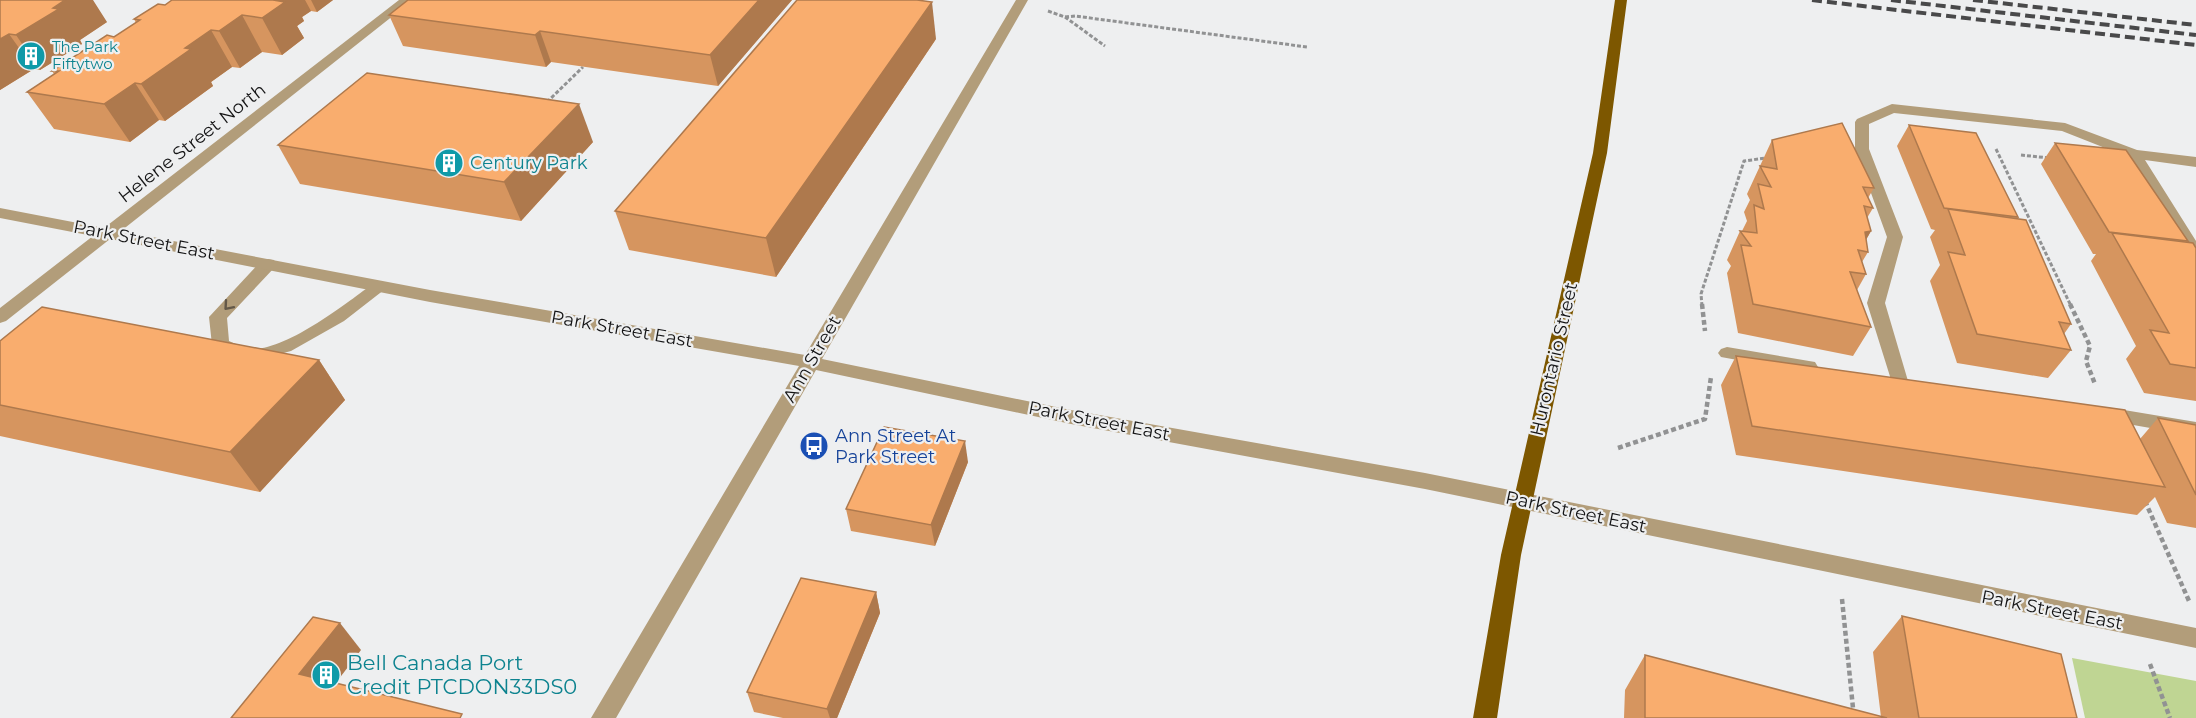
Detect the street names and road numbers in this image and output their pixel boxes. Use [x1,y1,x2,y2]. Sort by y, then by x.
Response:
street label: Helene Street North [114,79,270,207]
street label: Park Street East [71,216,217,264]
street label: Hurontario Street [1526,280,1582,438]
street label: Park Street East [549,306,695,352]
street label: Ann Street [778,312,846,406]
street label: Park Street East [1026,397,1172,445]
street label: Park Street East [1503,486,1649,538]
street label: Park Street East [1979,586,2125,634]

